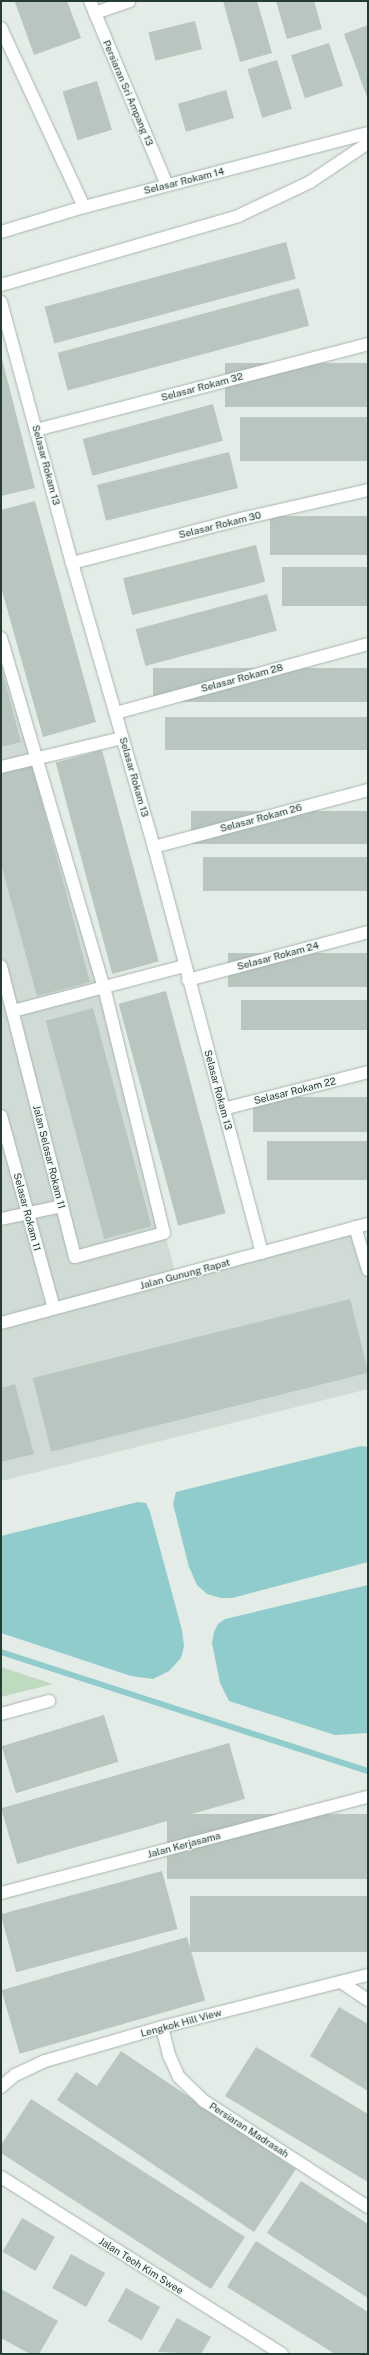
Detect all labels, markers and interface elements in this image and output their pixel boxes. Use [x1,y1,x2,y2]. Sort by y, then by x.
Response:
street label: Persiaran Sri Ampang 13 [100,38,156,148]
street label: Selasar Rokam 14 [143,165,225,197]
street label: Selasar Rokam 32 [160,370,244,404]
street label: Selasar Rokam 13 [30,424,62,506]
street label: Selasar Rokam 30 [178,509,262,541]
street label: Selasar Rokam 28 [200,661,284,695]
street label: Selasar Rokam 13 [117,736,151,818]
street label: Selasar Rokam 26 [219,801,303,835]
street label: Selasar Rokam 24 [236,939,320,973]
street label: Selasar Rokam 13 [202,1049,234,1131]
street label: Selasar Rokam 22 [253,1075,337,1107]
street label: Jalan Selasar Rokam 11 [30,1104,68,1210]
street label: Selasar Rokam 11 [11,1172,43,1252]
street label: Jalan Gunung Rapat [139,1256,231,1292]
street label: Jalan Kerjasama [146,1829,222,1861]
street label: Lengkok Hill View [139,2006,223,2040]
street label: Persiaran Madrasah [207,2100,291,2160]
street label: Jalan Teoh Kim Swee [97,2235,185,2297]

